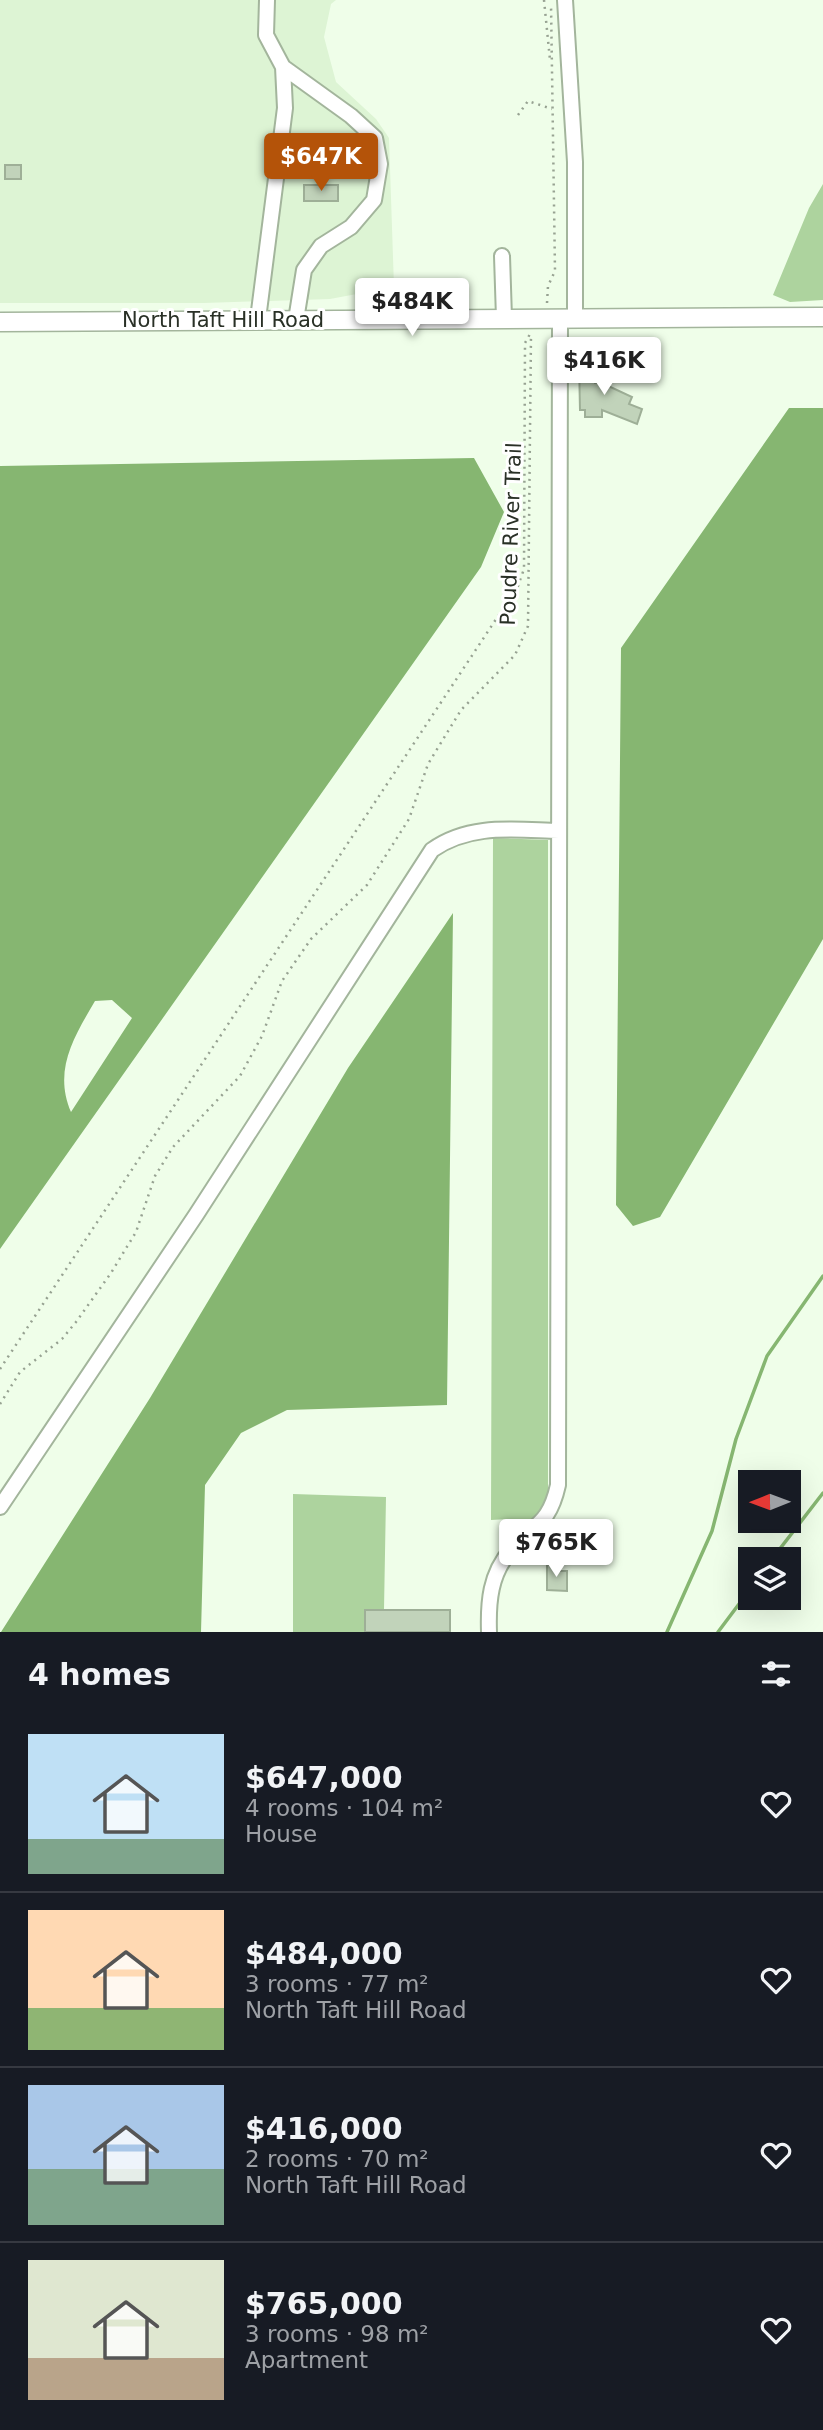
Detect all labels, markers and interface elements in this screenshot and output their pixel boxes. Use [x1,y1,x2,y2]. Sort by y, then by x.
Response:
pin: $647K [272,134,370,193]
text: $647K [280,143,362,169]
pin: $484K [363,278,461,338]
text: $484K [371,288,453,314]
street label: North Taft Hill Road [122,308,324,332]
pin: $416K [555,338,653,397]
text: $416K [563,347,645,373]
street label: Poudre River Trail [496,442,526,626]
north arrow [738,1470,802,1533]
map controls [738,1470,801,1610]
pin: $765K [507,1520,605,1579]
text: $765K [515,1529,597,1555]
button: layers [738,1547,801,1610]
icon: filters [757,1655,795,1693]
text: 4 homes [28,1657,171,1692]
text: $647,000 [245,1760,403,1795]
icon: home [84,1762,168,1846]
icon: heart [757,1785,795,1823]
text: 4 rooms · 104 m² [245,1795,443,1821]
text: House [245,1821,317,1847]
text: $484,000 [245,1936,403,1971]
icon: home [84,1938,168,2022]
icon: heart [757,1961,795,1999]
text: 3 rooms · 77 m² [245,1971,429,1997]
text: North Taft Hill Road [245,1997,467,2023]
text: $416,000 [245,2111,403,2146]
icon: home [84,2113,168,2197]
icon: heart [757,2136,795,2174]
text: 2 rooms · 70 m² [245,2146,429,2172]
text: North Taft Hill Road [245,2172,467,2198]
text: $765,000 [245,2286,403,2321]
icon: home [84,2288,168,2372]
icon: heart [757,2311,795,2349]
text: 3 rooms · 98 m² [245,2321,429,2347]
text: Apartment [245,2347,368,2373]

